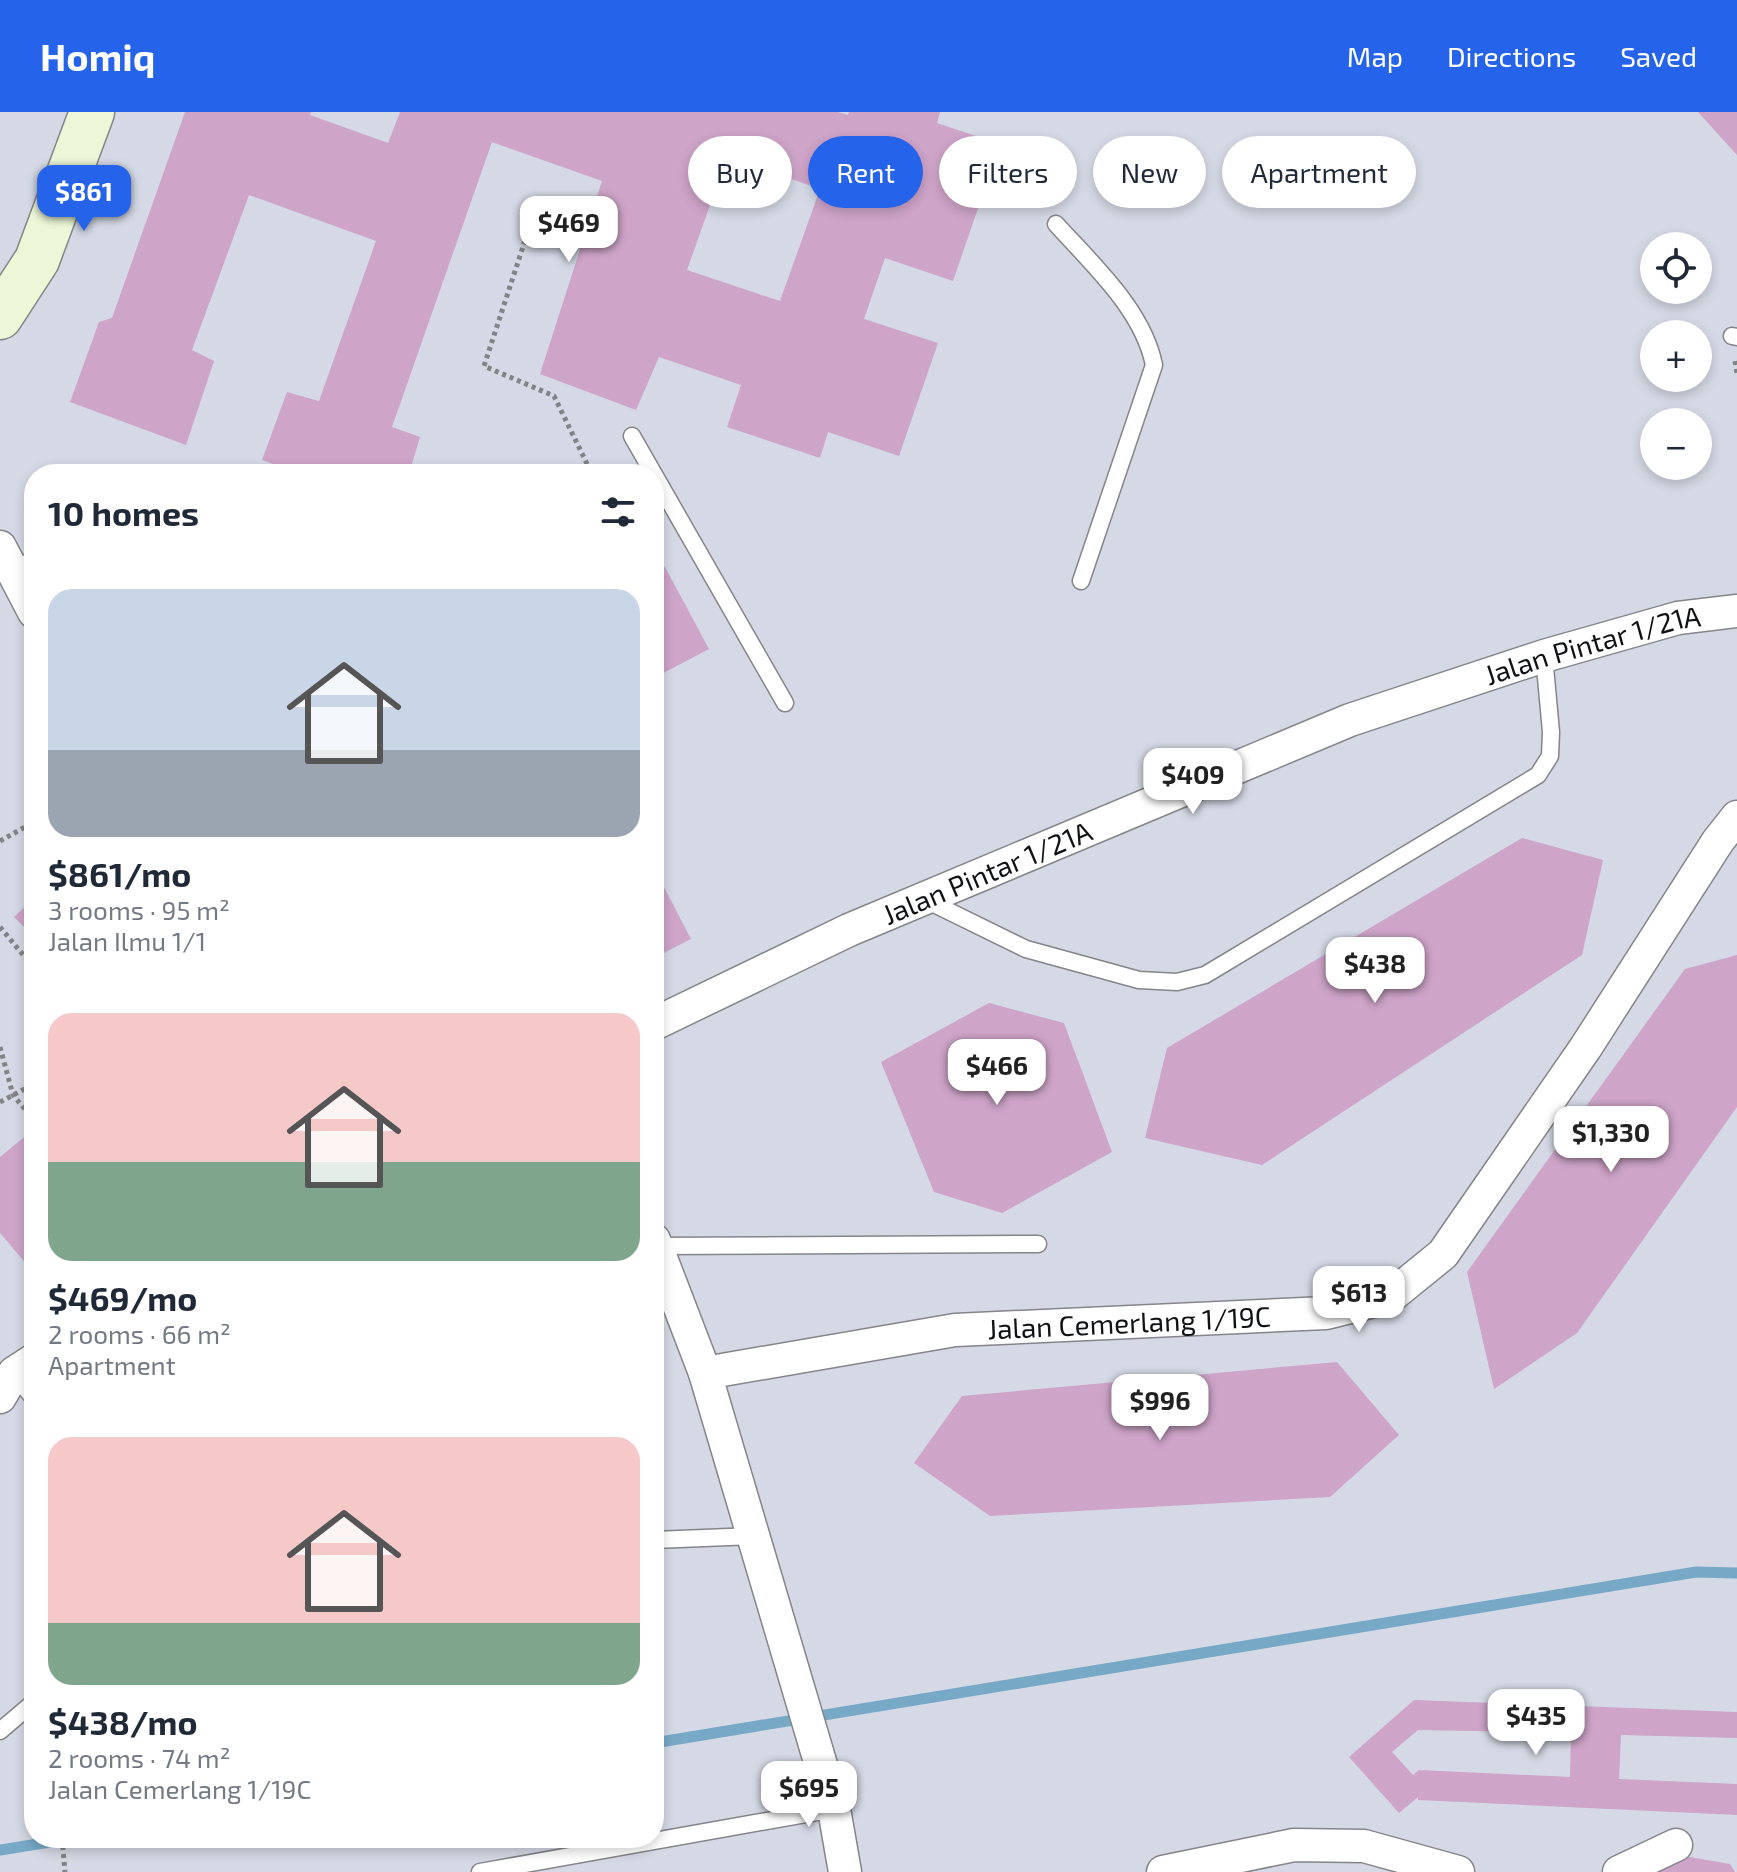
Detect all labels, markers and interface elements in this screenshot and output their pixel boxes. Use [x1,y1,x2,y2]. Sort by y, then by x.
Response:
text: Homiq [40,33,155,79]
text: Map [1347,39,1403,73]
text: Directions [1447,39,1576,73]
text: Saved [1620,39,1697,73]
chip: Buy [688,136,792,208]
chip: Rent [808,136,923,208]
chip: Filters [939,136,1077,208]
chip: New [1093,136,1206,208]
chip: Apartment [1222,136,1416,208]
pin: $861 [37,165,131,233]
text: $861 [55,175,113,206]
pin: $469 [522,196,616,264]
text: $469 [538,206,600,237]
map controls [1640,232,1712,480]
button: locate [1640,232,1712,304]
button: + [1640,320,1712,392]
button: − [1640,408,1712,480]
icon: filters [596,490,640,534]
text: 10 homes [48,492,199,533]
street label: Jalan Pintar 1/21A [1480,598,1703,692]
icon: home [272,641,416,785]
pin: $409 [1146,748,1240,816]
text: $409 [1161,758,1225,789]
street label: Jalan Pintar 1/21A [877,813,1097,931]
text: $861/mo [48,853,191,894]
text: 3 rooms · 95 m² [48,894,230,925]
text: Jalan Ilmu 1/1 [48,925,206,956]
pin: $438 [1328,937,1422,1005]
text: $438 [1344,947,1406,978]
pin: $466 [950,1039,1044,1107]
text: $466 [966,1049,1028,1080]
icon: home [272,1065,416,1209]
pin: $1,330 [1546,1106,1676,1174]
text: $1,330 [1572,1116,1650,1147]
pin: $613 [1312,1266,1406,1334]
text: $613 [1331,1276,1387,1307]
text: $469/mo [48,1277,197,1318]
street label: Jalan Cemerlang 1/19C [987,1299,1272,1345]
text: 2 rooms · 66 m² [48,1318,231,1349]
text: Apartment [48,1349,176,1380]
pin: $996 [1113,1374,1207,1442]
text: $996 [1129,1384,1191,1415]
icon: home [272,1489,416,1633]
pin: $435 [1489,1689,1583,1757]
text: $435 [1506,1699,1566,1730]
text: $438/mo [48,1701,198,1742]
text: 2 rooms · 74 m² [48,1742,230,1773]
pin: $695 [762,1761,856,1829]
text: $695 [779,1771,839,1802]
text: Jalan Cemerlang 1/19C [48,1773,311,1804]

